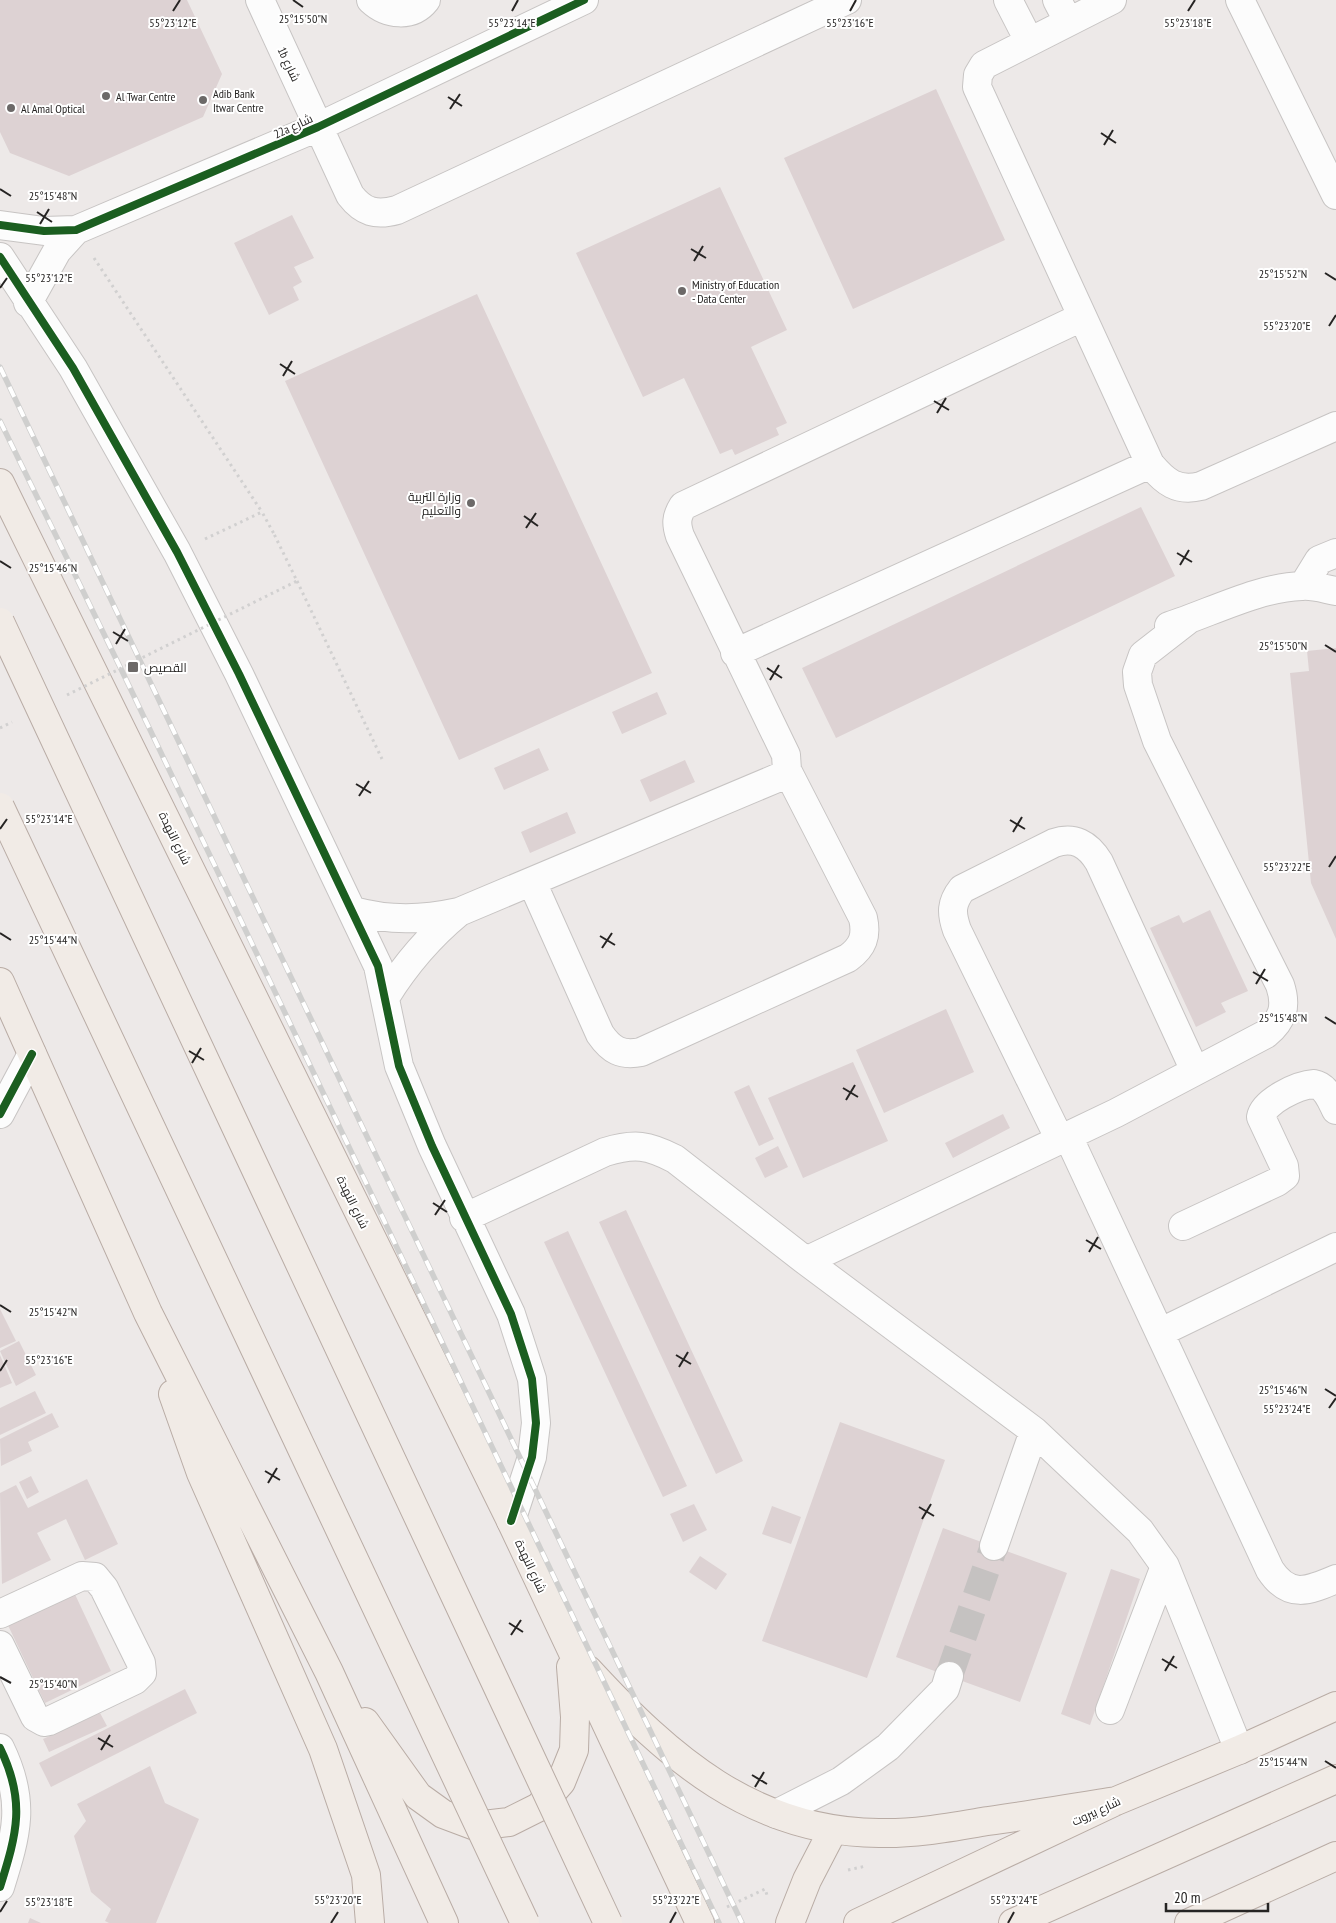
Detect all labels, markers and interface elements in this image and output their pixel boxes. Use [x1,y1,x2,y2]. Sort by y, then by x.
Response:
text: 25°15'50"N [279,11,327,26]
text: 55°23'12"E [149,15,197,30]
text: 55°23'14"E [488,15,536,30]
text: 55°23'16"E [826,15,874,30]
text: 55°23'18"E [1164,15,1212,30]
street label: 1b شارع [274,44,304,84]
place label: Adib Bank Itwar Centre [213,86,264,115]
place label: Al Twar Centre [116,89,176,104]
marker: Al Twar Centre [100,90,112,102]
marker: Adib Bank Itwar Centre [197,94,209,106]
place label: Al Amal Optical [21,101,85,116]
marker: Al Amal Optical [5,102,17,114]
street label: 22a شارع [271,110,315,142]
text: 25°15'48"N [29,188,77,203]
text: 25°15'52"N [1259,266,1307,281]
text: 55°23'12"E [25,270,73,285]
place label: Ministry of Education - Data Center [692,277,779,306]
marker: Ministry of Education - Data Center [676,285,688,297]
text: 55°23'20"E [1263,318,1311,333]
place label: وزارة التربية والتعليم [408,489,461,519]
marker: وزارة التربية والتعليم [465,497,477,509]
text: 25°15'46"N [29,560,77,575]
text: 25°15'50"N [1259,638,1307,653]
marker: القصيص [126,660,140,674]
place label: القصيص [144,660,187,675]
street label: شارع النهدة [155,809,194,867]
text: 55°23'14"E [25,811,73,826]
text: 55°23'22"E [1263,859,1311,874]
text: 25°15'44"N [29,932,77,947]
text: 25°15'48"N [1259,1010,1307,1025]
street label: شارع النهدة [333,1173,372,1231]
text: 25°15'42"N [29,1304,77,1319]
text: 55°23'16"E [25,1352,73,1367]
text: 25°15'46"N [1259,1382,1307,1397]
text: 55°23'24"E [1263,1401,1311,1416]
street label: شارع النهدة [511,1537,550,1596]
text: 25°15'40"N [29,1676,77,1691]
text: 25°15'44"N [1259,1754,1307,1769]
street label: شارع بيروت [1069,1793,1123,1830]
scale bar [1166,1880,1268,1912]
text: 20 m [1174,1888,1200,1907]
text: 55°23'20"E [314,1892,362,1907]
text: 55°23'22"E [652,1892,700,1907]
text: 55°23'24"E [990,1892,1038,1907]
text: 55°23'18"E [25,1894,73,1909]

